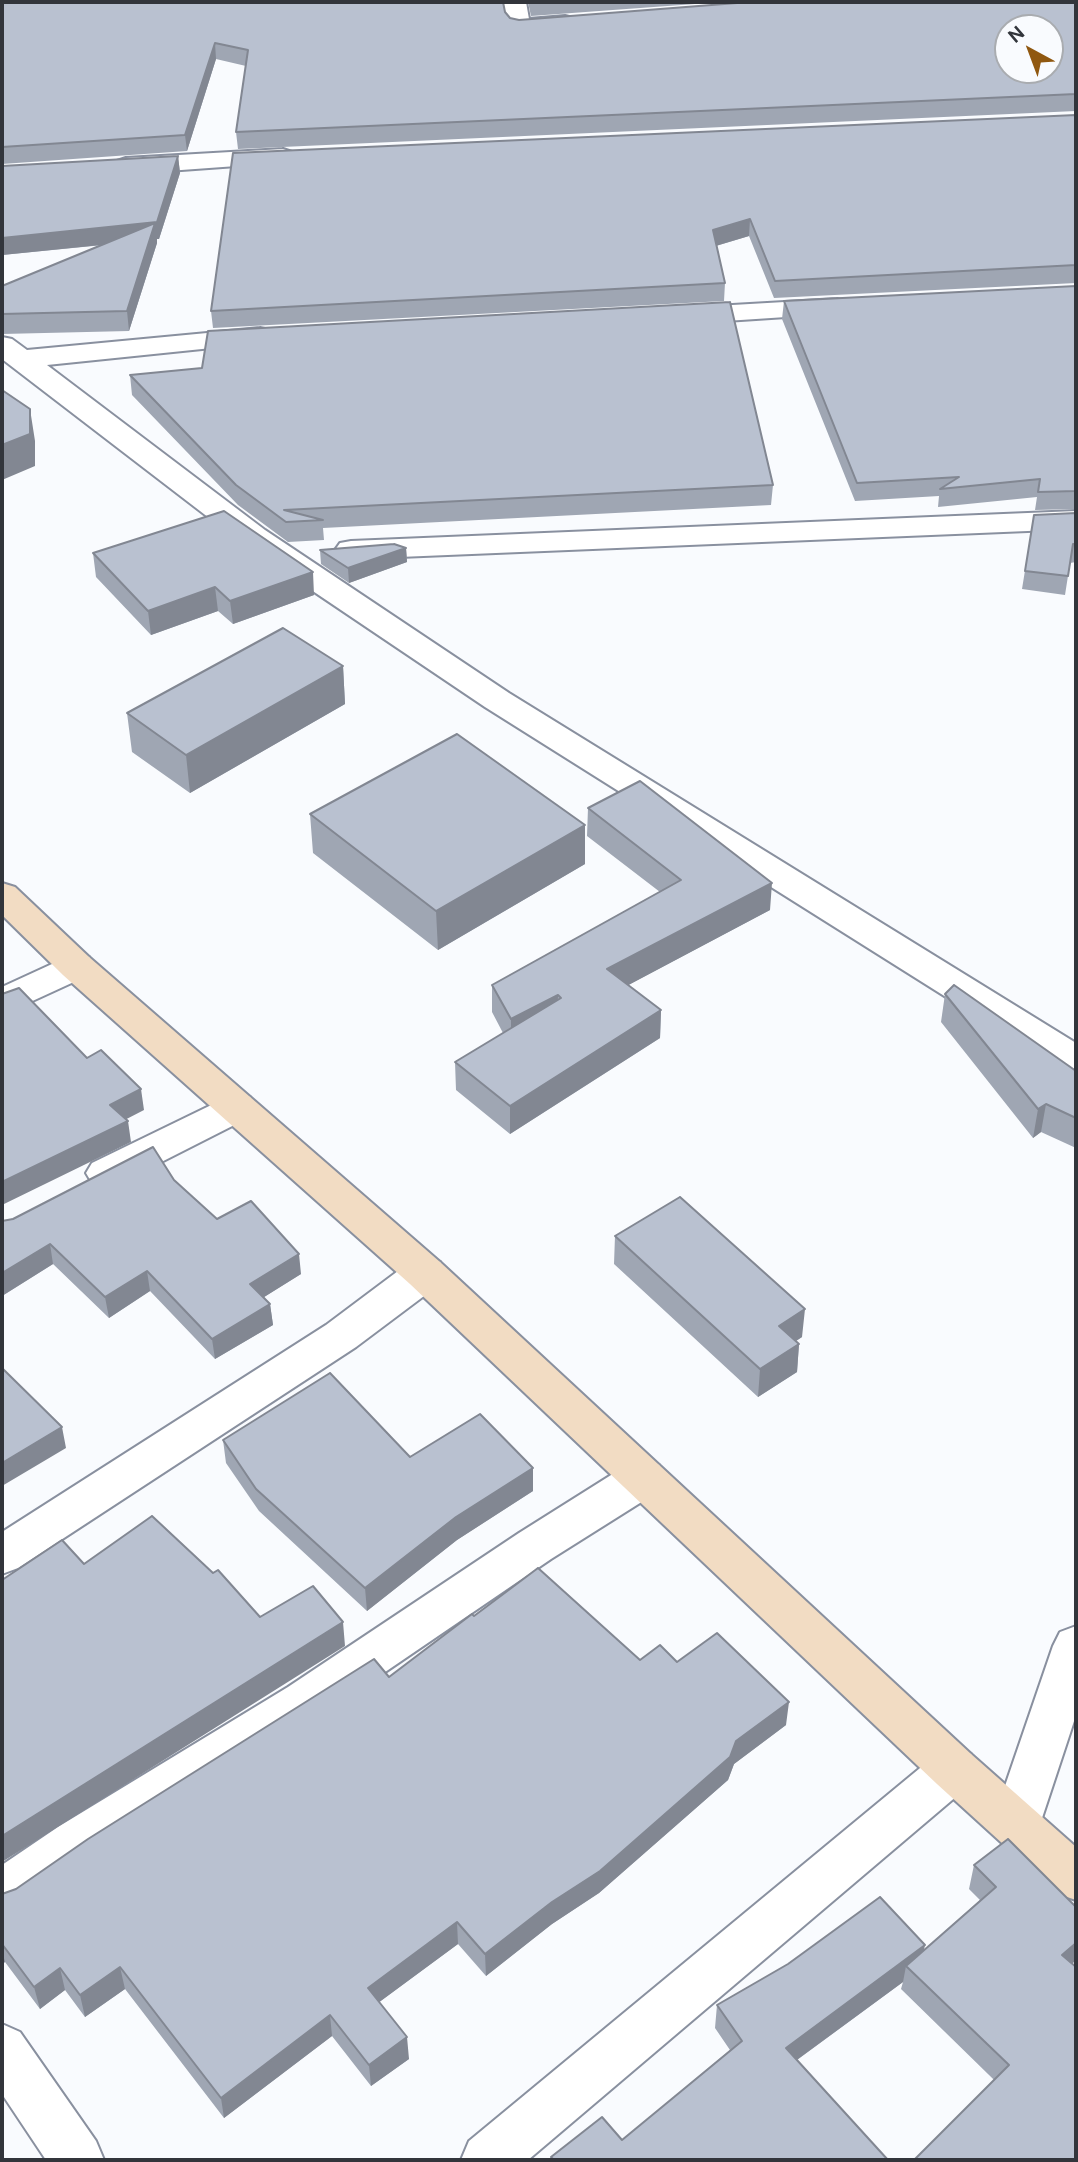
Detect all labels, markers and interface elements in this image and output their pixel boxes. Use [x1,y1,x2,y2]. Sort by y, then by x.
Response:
north arrow [994,14,1064,84]
text: N [1003,20,1030,48]

